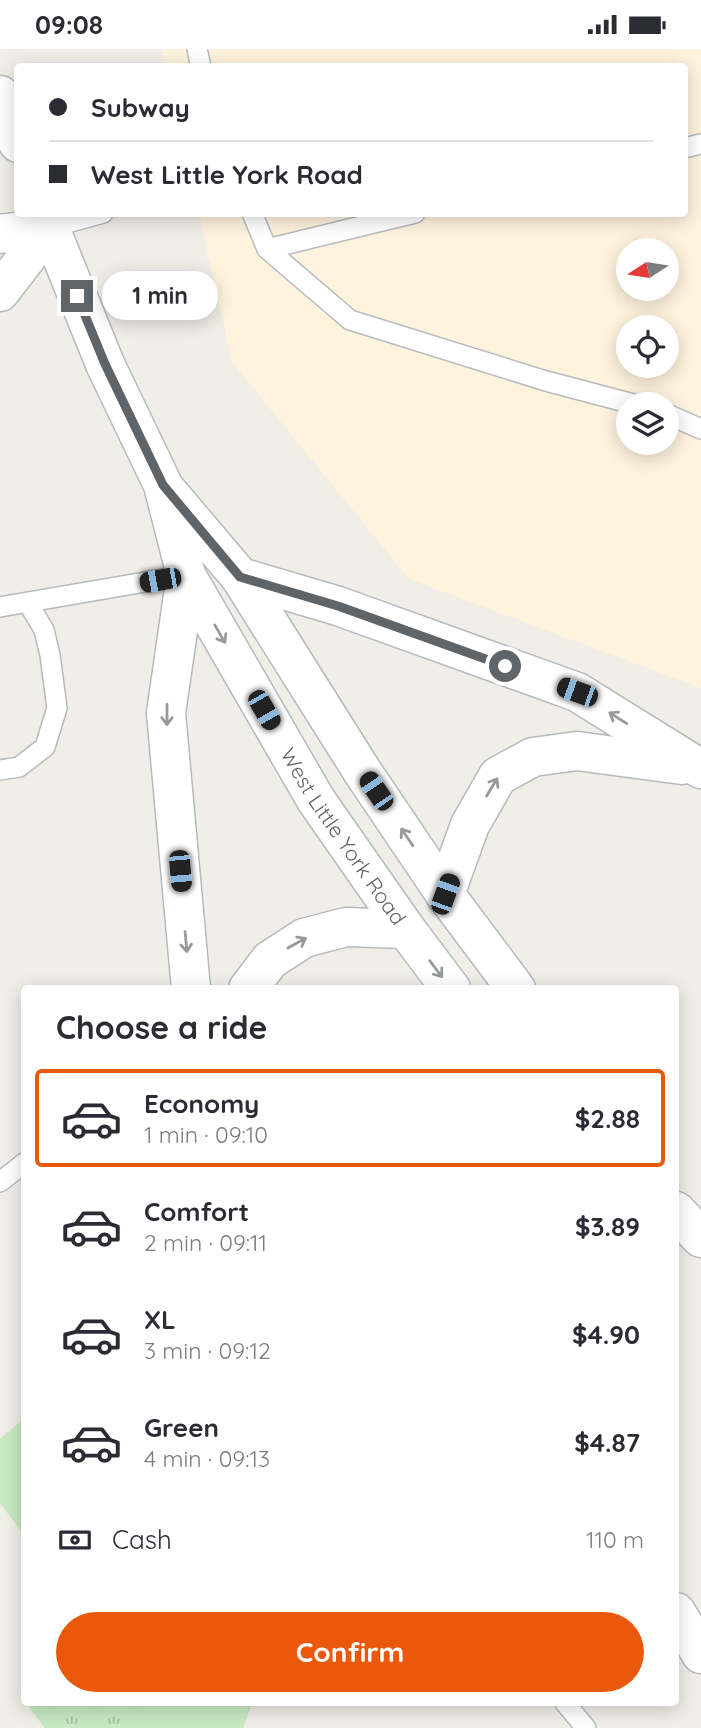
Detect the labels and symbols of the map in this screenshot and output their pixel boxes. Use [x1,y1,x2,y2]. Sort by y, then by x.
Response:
north arrow [616,238,679,301]
callout: 1 min [102,271,217,321]
route end [61,280,93,312]
car [138,566,183,594]
one-way arrow [213,624,227,644]
route start [489,650,521,682]
car [554,675,601,709]
car [245,687,284,733]
one-way arrow [160,704,174,727]
one-way arrow [609,711,629,725]
street label: West Little York Road [275,743,412,930]
car [356,768,397,814]
one-way arrow [485,777,499,797]
one-way arrow [400,828,414,847]
car [168,849,193,893]
car [428,871,463,917]
one-way arrow [180,930,193,953]
one-way arrow [287,936,307,950]
one-way arrow [429,959,444,978]

